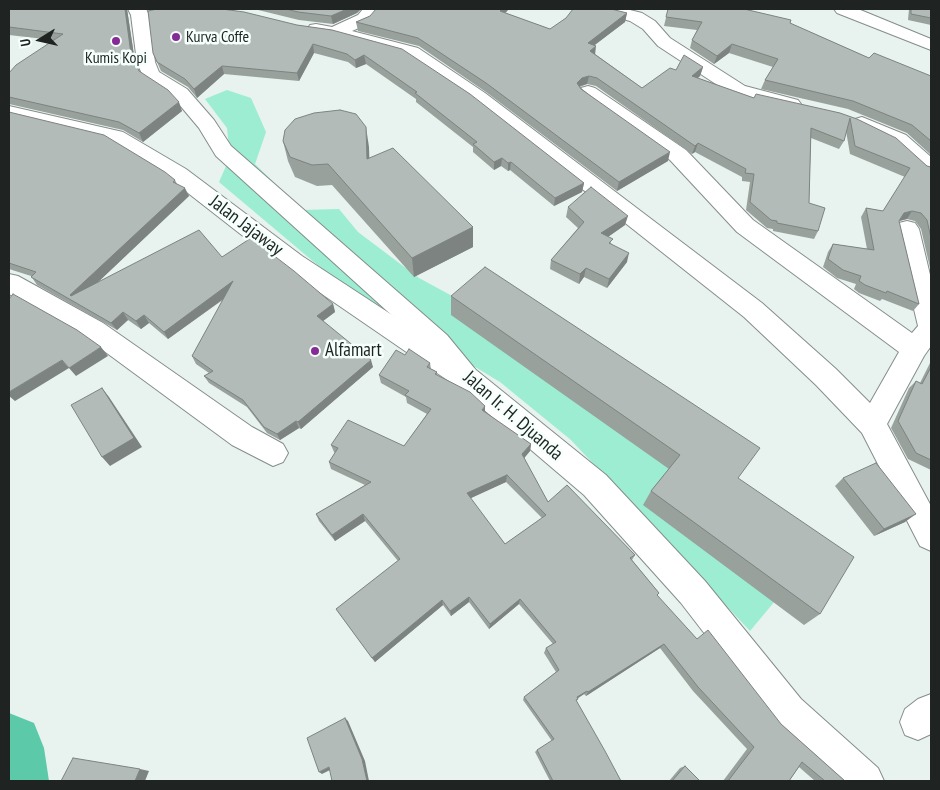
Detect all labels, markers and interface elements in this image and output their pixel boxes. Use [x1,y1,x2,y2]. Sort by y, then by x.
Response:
north arrow [15,15,65,65]
place label: Kurva Coffe [186,27,249,47]
marker: Kurva Coffe [170,31,182,43]
marker: Kumis Kopi [110,35,122,47]
text: U [16,37,35,48]
place label: Kumis Kopi [85,48,147,68]
street label: Jalan Jajaway [205,191,287,261]
place label: Alfamart [325,340,382,362]
marker: Alfamart [309,345,321,357]
street label: Jalan Ir. H. Djuanda [459,367,567,465]

